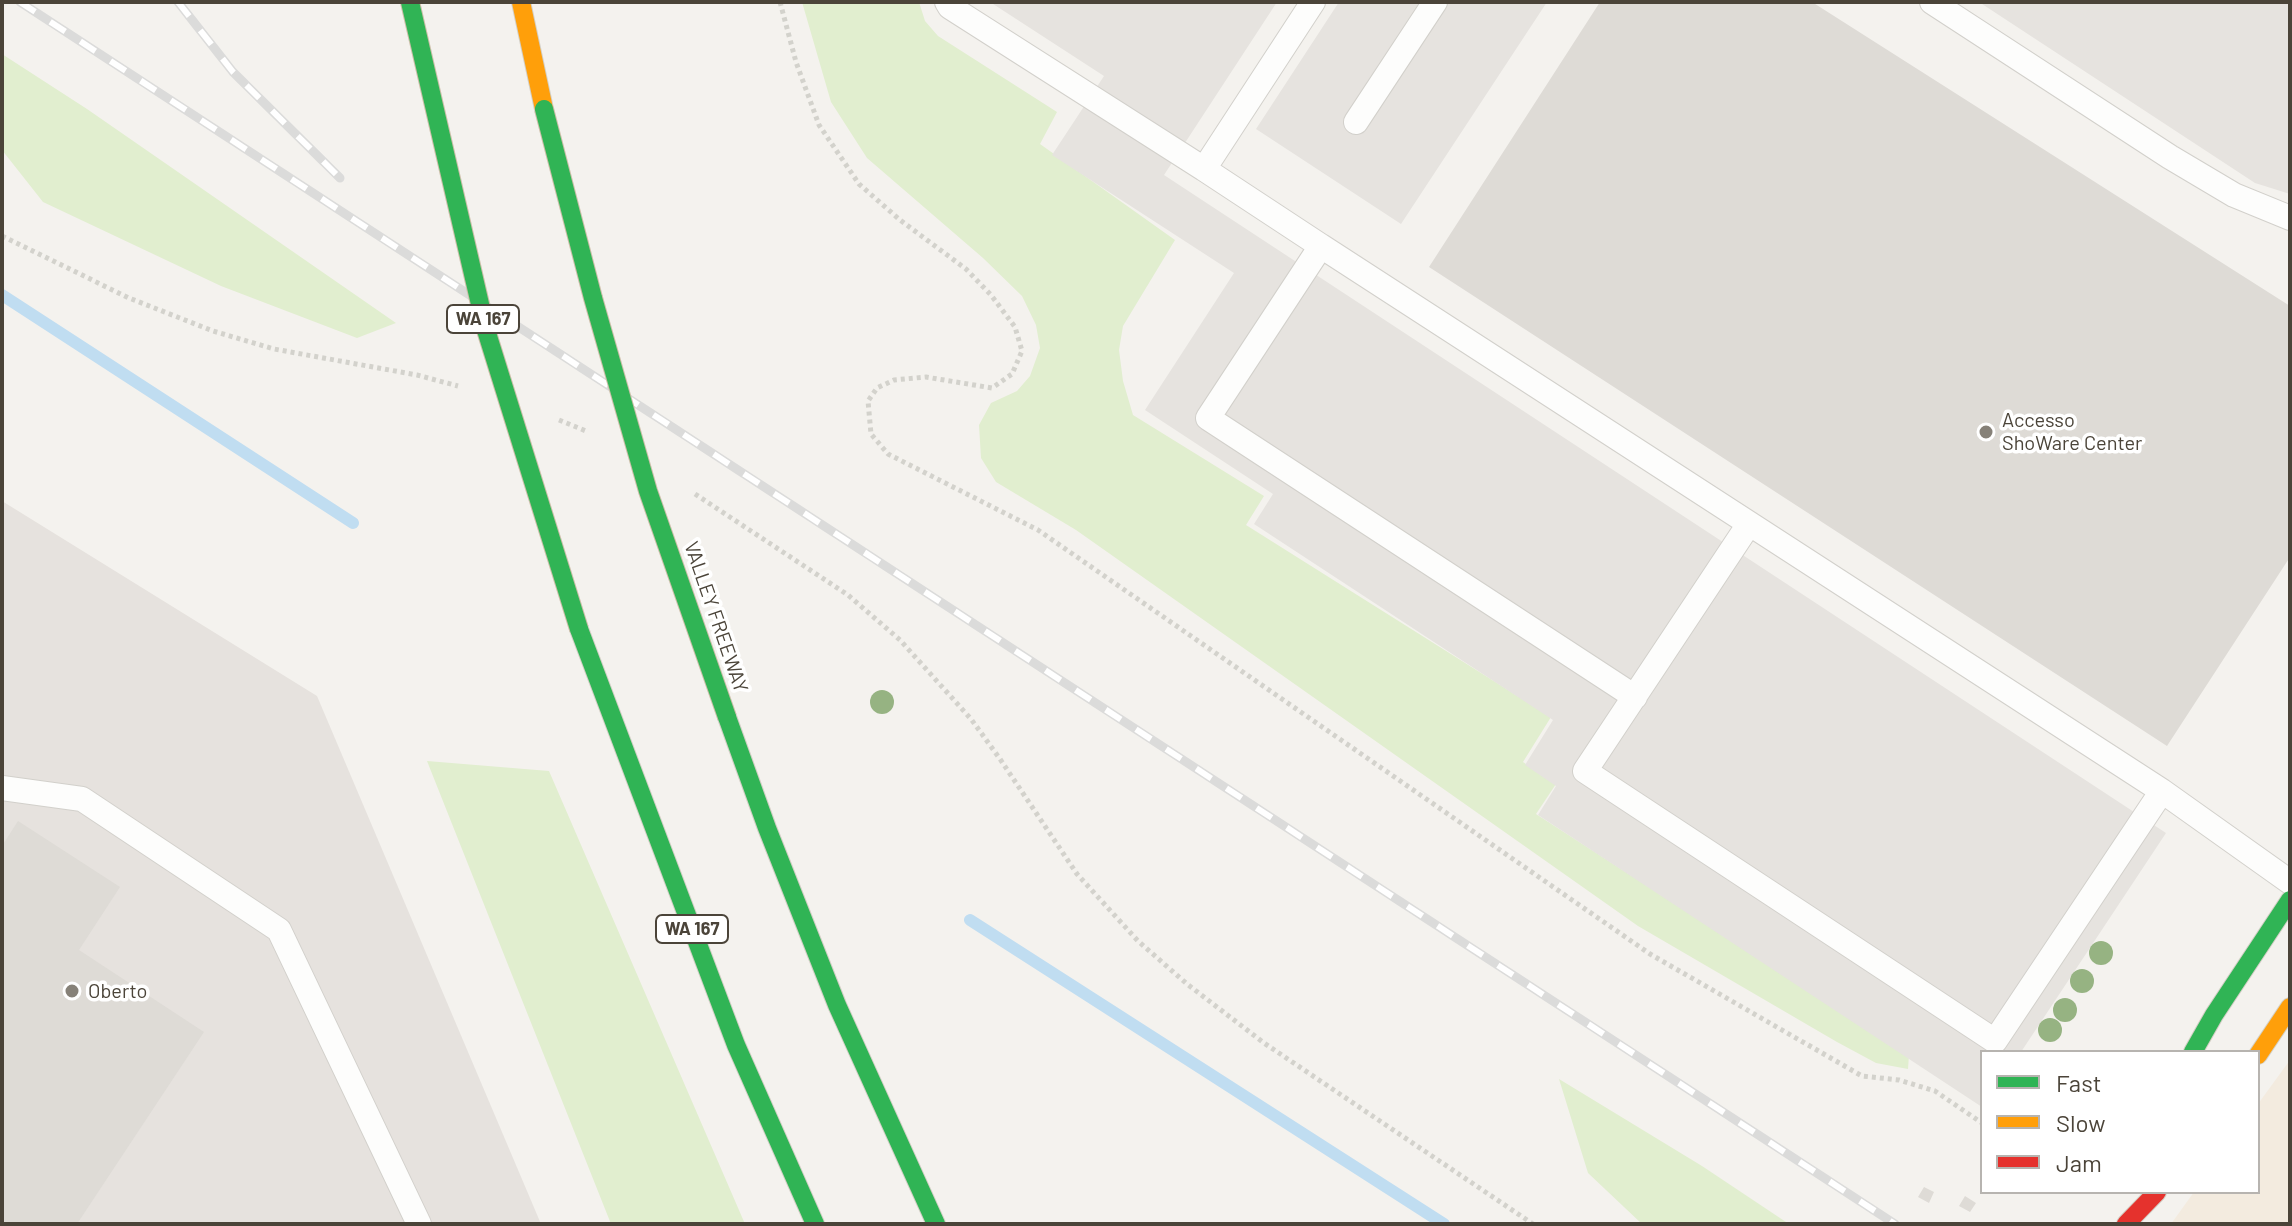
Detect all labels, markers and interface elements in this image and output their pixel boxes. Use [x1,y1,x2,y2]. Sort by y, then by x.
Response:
road number: WA 167 [447,305,519,333]
place label: Accesso ShoWare Center [2002,408,2142,455]
marker: Accesso ShoWare Center [1977,423,1995,441]
street label: VALLEY FREEWAY [679,538,753,696]
road number: WA 167 [656,915,728,943]
place label: Oberto [88,979,147,1003]
marker: Oberto [63,982,81,1000]
legend [1980,1050,2260,1194]
text: Fast [2056,1068,2101,1097]
text: Slow [2056,1108,2105,1137]
text: Jam [2056,1148,2102,1177]

